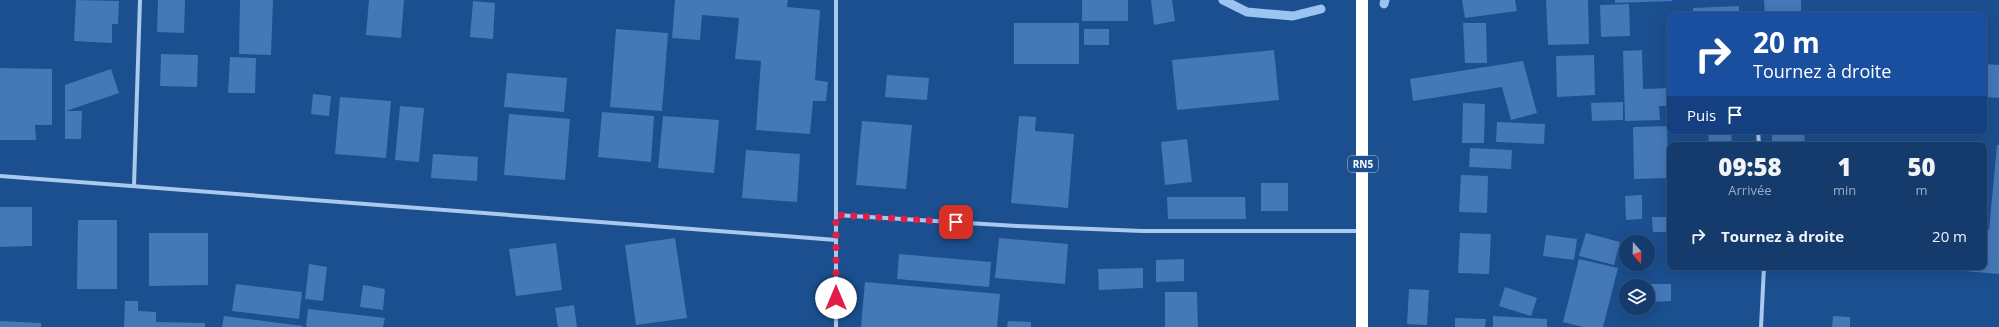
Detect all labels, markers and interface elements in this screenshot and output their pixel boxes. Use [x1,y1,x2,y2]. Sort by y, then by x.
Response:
text: 20 m [1753,23,1820,61]
icon: right [1687,28,1739,80]
text: Tournez à droite [1753,59,1891,83]
icon: arrive [1724,104,1746,126]
text: Puis [1687,105,1716,125]
text: 09:58 [1718,150,1782,183]
text: 1 [1837,150,1852,183]
text: 50 [1908,150,1936,183]
road number: RN5 [1348,156,1378,172]
text: Arrivée [1728,181,1772,199]
text: min [1833,181,1856,199]
text: m [1916,181,1928,199]
pin [939,205,973,239]
icon: arrive [945,211,967,233]
icon: right [1687,225,1709,247]
text: Tournez à droite [1721,226,1844,246]
text: 20 m [1932,226,1967,246]
north arrow [1619,235,1655,271]
map controls [1619,235,1655,315]
position arrow [815,277,857,319]
button: layers [1619,279,1655,315]

